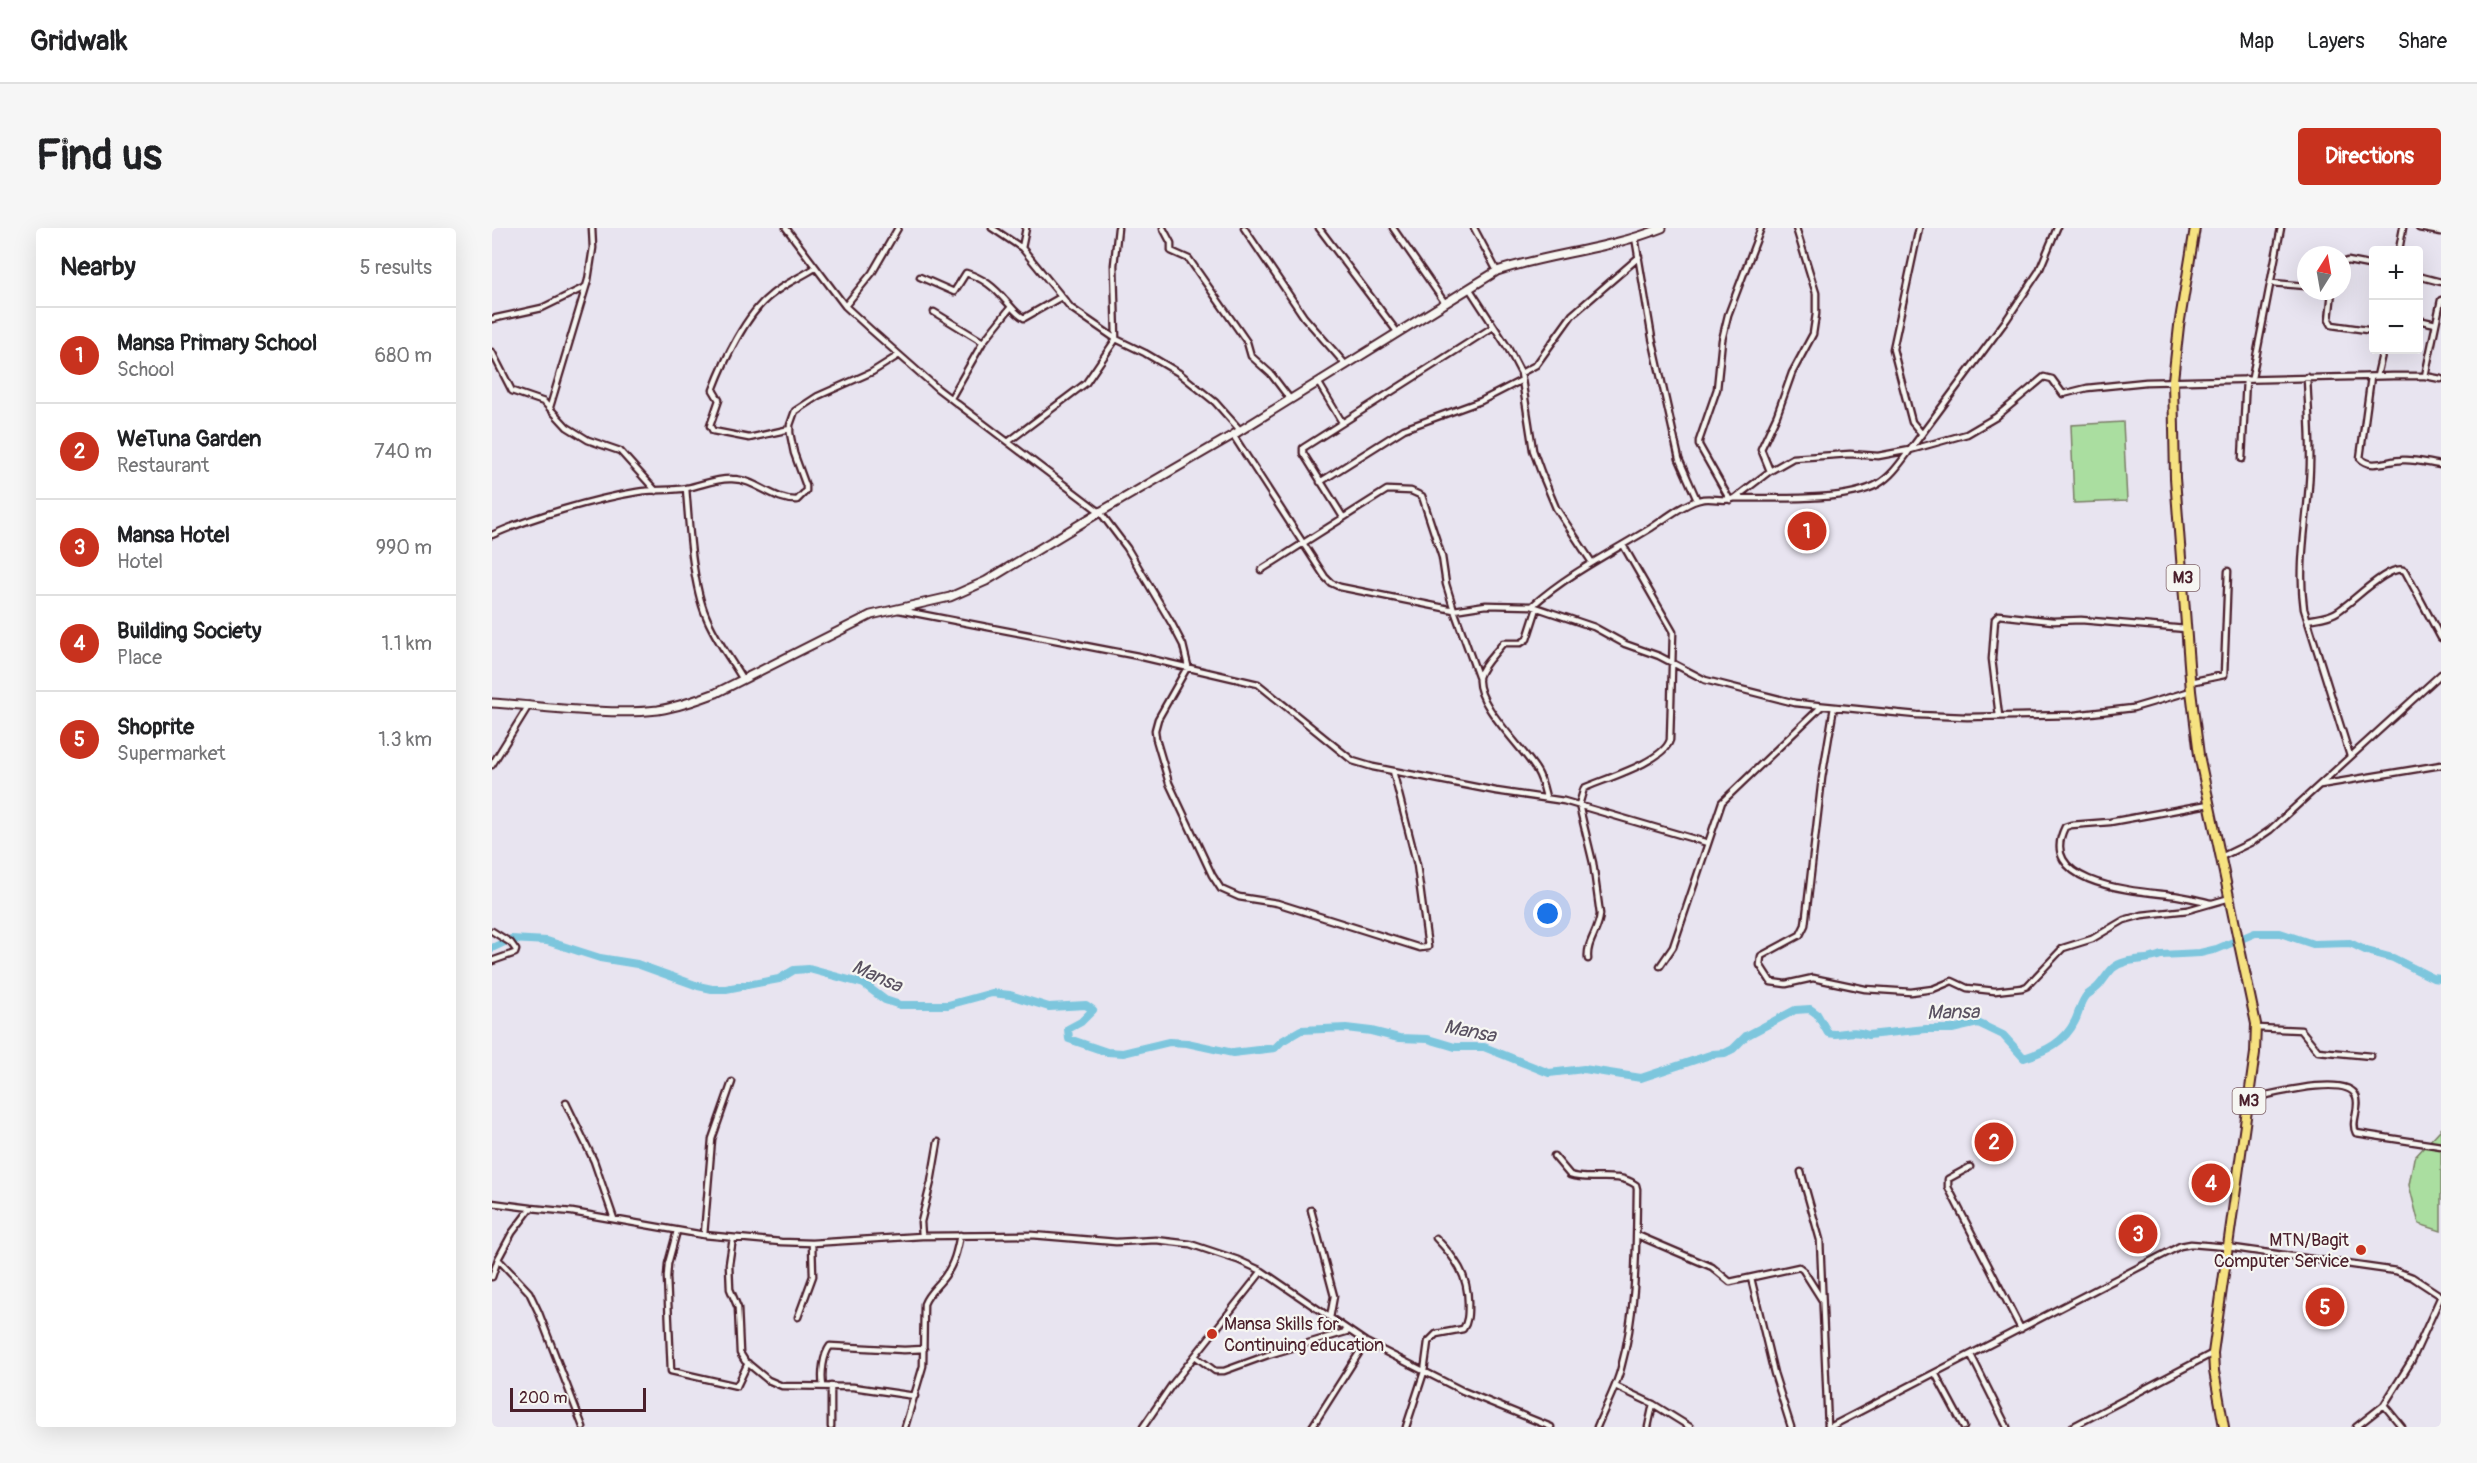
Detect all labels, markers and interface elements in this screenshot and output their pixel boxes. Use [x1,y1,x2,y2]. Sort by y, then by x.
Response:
text: Gridwalk [30,24,128,59]
text: Map [2239,28,2274,55]
text: Layers [2307,28,2365,55]
text: Share [2398,28,2447,55]
button: Directions [2298,128,2441,185]
text: Find us [36,130,162,182]
north arrow [2297,246,2351,300]
map controls [2369,246,2423,354]
button: + [2369,246,2423,300]
text: Nearby [60,251,136,283]
text: 5 results [360,255,432,280]
button: − [2369,300,2423,354]
text: Mansa Primary School [117,329,317,357]
text: 1 [76,343,83,368]
text: 680 m [375,343,432,368]
text: School [117,357,174,382]
text: WeTuna Garden [117,425,261,453]
text: 2 [74,439,85,464]
text: 740 m [374,439,432,464]
text: Restaurant [117,453,209,478]
pin: 1 [1788,508,1826,554]
text: Mansa Hotel [117,521,230,549]
text: 3 [74,535,85,560]
text: 990 m [376,535,432,560]
text: Hotel [117,549,163,574]
road number: M3 [2166,565,2200,591]
text: Building Society [117,617,261,645]
text: 4 [74,631,85,656]
text: 1.1 km [382,631,432,656]
text: Place [117,645,162,670]
text: Shoprite [117,713,194,741]
text: 5 [74,727,85,752]
text: 1.3 km [378,727,432,752]
text: Supermarket [117,741,226,766]
your location [1533,899,1562,928]
water label: Mansa [848,954,908,999]
water label: Mansa [1927,999,1981,1025]
water label: Mansa [1442,1014,1500,1049]
road number: M3 [2232,1088,2266,1114]
pin: 2 [1974,1120,2014,1164]
pin: 4 [2192,1160,2230,1206]
pin: 3 [2118,1212,2158,1256]
place label: MTN/Bagit Computer Service [2214,1229,2350,1273]
marker: MTN/Bagit Computer Service [2354,1243,2368,1257]
pin: 5 [2306,1284,2344,1330]
place label: Mansa Skills for Continuing education [1224,1313,1384,1357]
marker: Mansa Skills for Continuing education [1205,1327,1219,1341]
scale bar [510,1385,646,1412]
text: 200 m [519,1388,567,1408]

